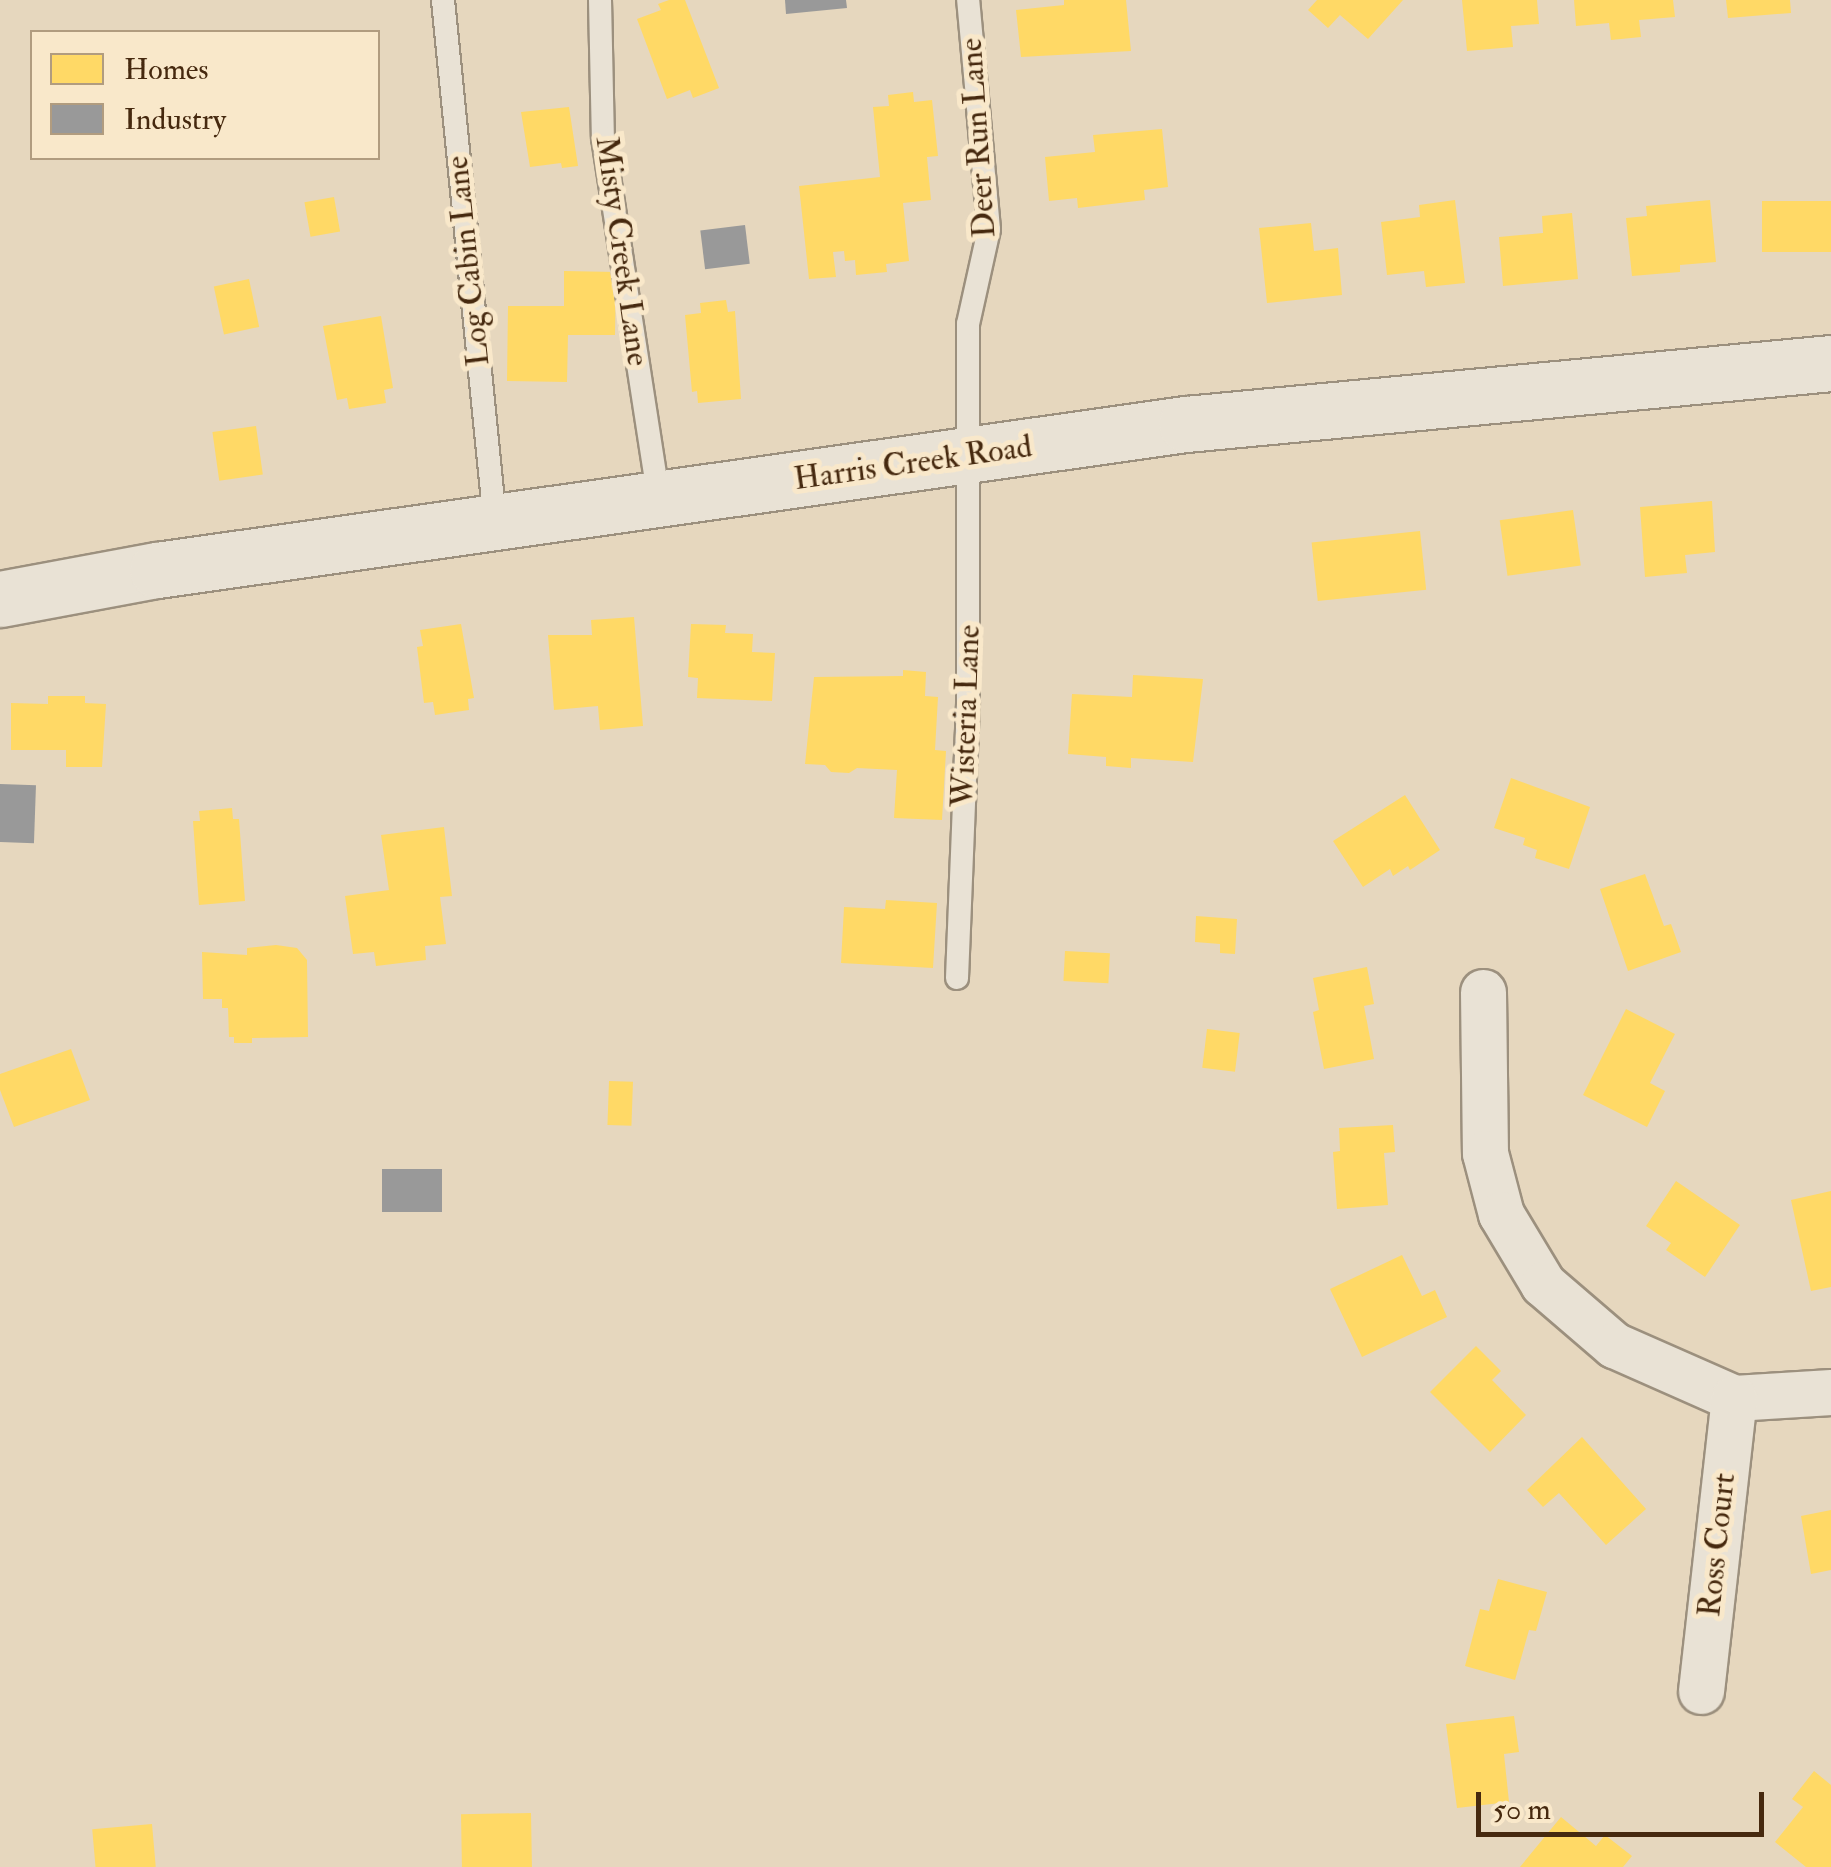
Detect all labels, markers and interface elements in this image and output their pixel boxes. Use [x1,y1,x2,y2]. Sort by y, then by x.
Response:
legend [30,30,380,160]
street label: Deer Run Lane [952,37,1004,239]
text: Homes [124,51,209,88]
text: Industry [124,101,226,138]
street label: Misty Creek Lane [587,134,657,368]
street label: Log Cabin Lane [438,154,498,368]
street label: Harris Creek Road [791,427,1035,499]
street label: Wisteria Lane [944,624,988,808]
street label: Ross Court [1690,1471,1744,1619]
scale bar [1481,1772,1768,1834]
text: 50 m [1493,1791,1551,1828]

